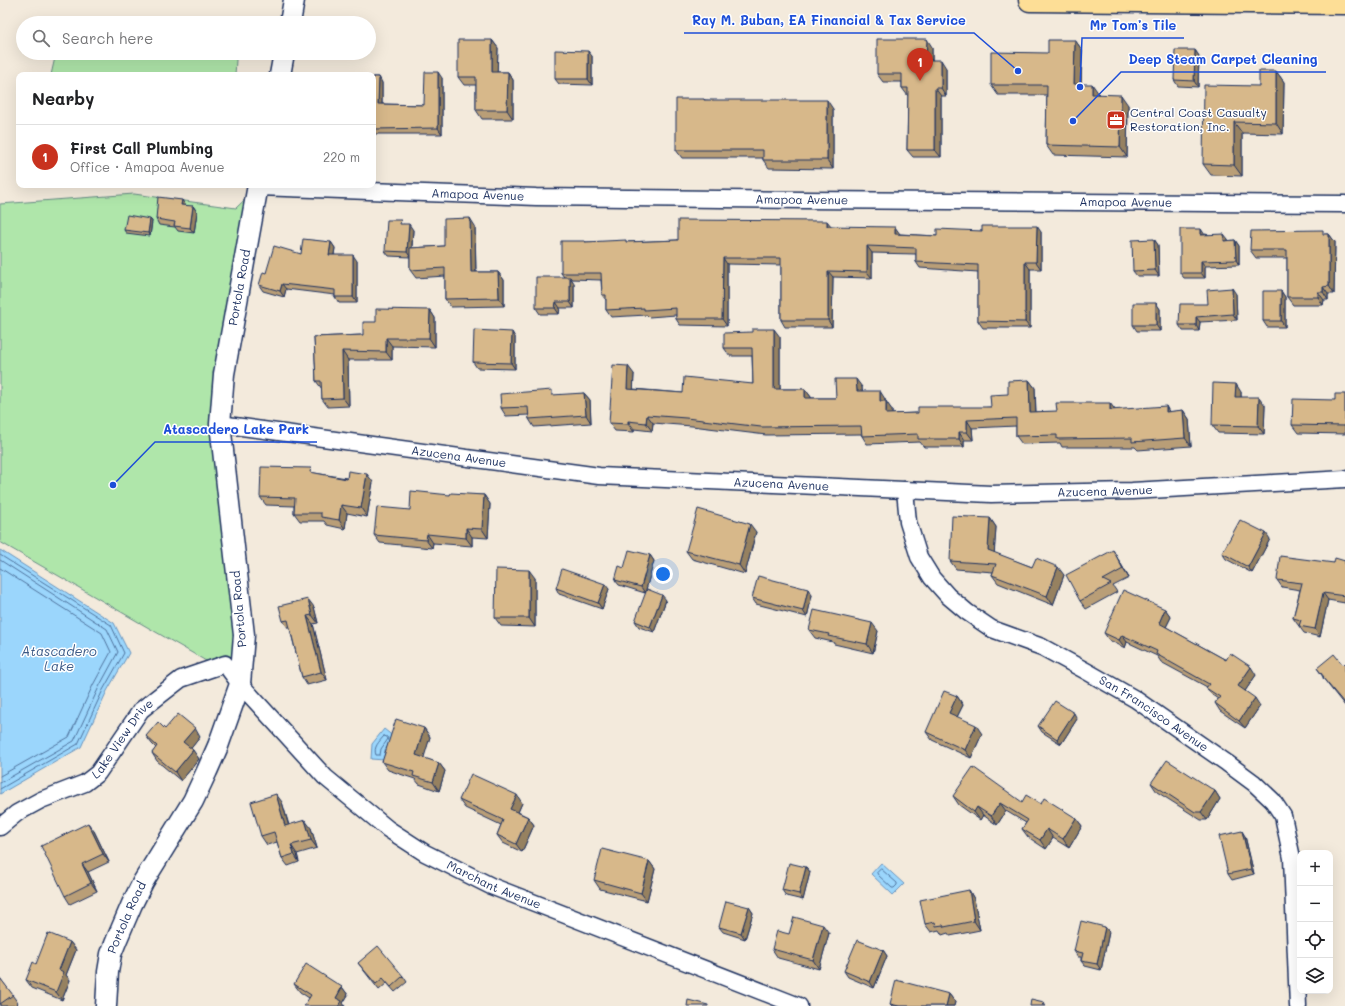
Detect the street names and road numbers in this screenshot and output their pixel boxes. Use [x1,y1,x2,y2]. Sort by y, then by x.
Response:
street label: Amapoa Avenue [431,184,525,204]
street label: Amapoa Avenue [755,190,848,207]
street label: Amapoa Avenue [1079,193,1172,210]
street label: Portola Road [224,248,253,327]
street label: Azucena Avenue [410,441,507,470]
street label: Azucena Avenue [733,473,829,494]
street label: Azucena Avenue [1057,481,1153,500]
street label: Portola Road [227,570,249,648]
street label: San Francisco Avenue [1097,671,1212,755]
street label: Lake View Drive [88,695,156,782]
street label: Marchant Avenue [444,856,544,912]
street label: Portola Road [103,878,149,956]

